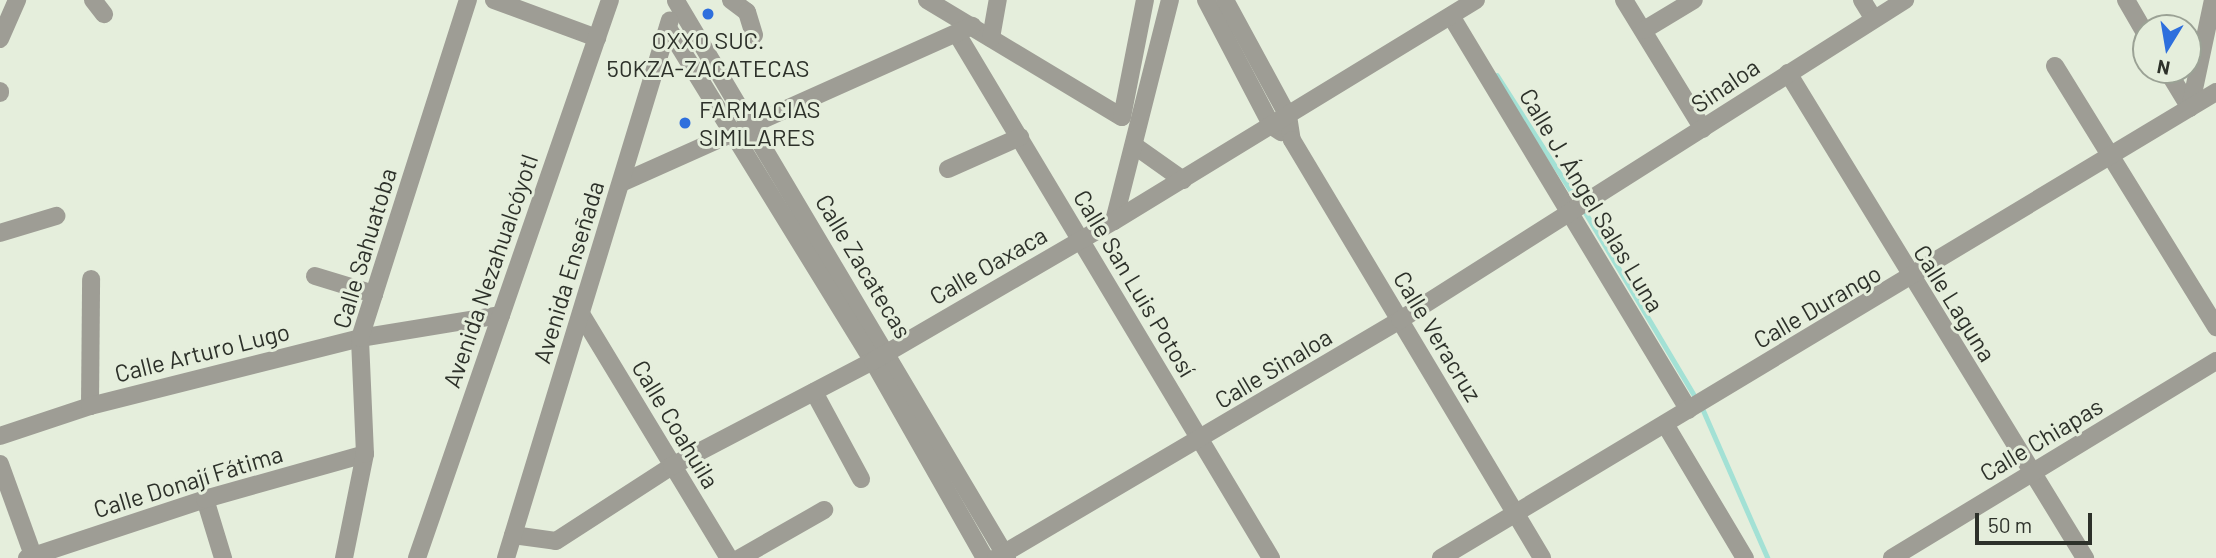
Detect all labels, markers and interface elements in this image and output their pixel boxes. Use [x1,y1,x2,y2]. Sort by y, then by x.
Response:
marker: OXXO SUC. 50KZA-ZACATECAS [700,6,716,22]
north arrow [2132,14,2202,84]
place label: OXXO SUC. 50KZA-ZACATECAS [607,26,809,82]
street label: Sinaloa [1685,52,1765,118]
text: N [2155,56,2172,81]
street label: Calle J. Ángel Salas Luna [1514,83,1670,317]
place label: FARMACIAS SIMILARES [699,95,821,151]
marker: FARMACIAS SIMILARES [677,115,693,131]
street label: Avenida Nezahualcóyotl [436,150,544,392]
street label: Calle Sahuatoba [326,164,402,332]
street label: Avenida Enseñada [527,177,609,367]
street label: Calle San Luis Potosí [1068,184,1202,382]
street label: Calle Zacatecas [810,189,918,343]
street label: Calle Oaxaca [924,220,1052,310]
street label: Calle Laguna [1908,239,2002,367]
street label: Calle Durango [1748,258,1886,354]
street label: Calle Veracruz [1388,266,1488,406]
street label: Calle Arturo Lugo [111,316,293,388]
street label: Calle Sinaloa [1209,322,1337,414]
street label: Calle Coahuila [626,354,726,494]
street label: Calle Chiapas [1974,391,2108,487]
street label: Calle Donají Fátima [90,439,286,523]
scale bar [1978,498,2095,542]
text: 50 m [1988,512,2032,537]

